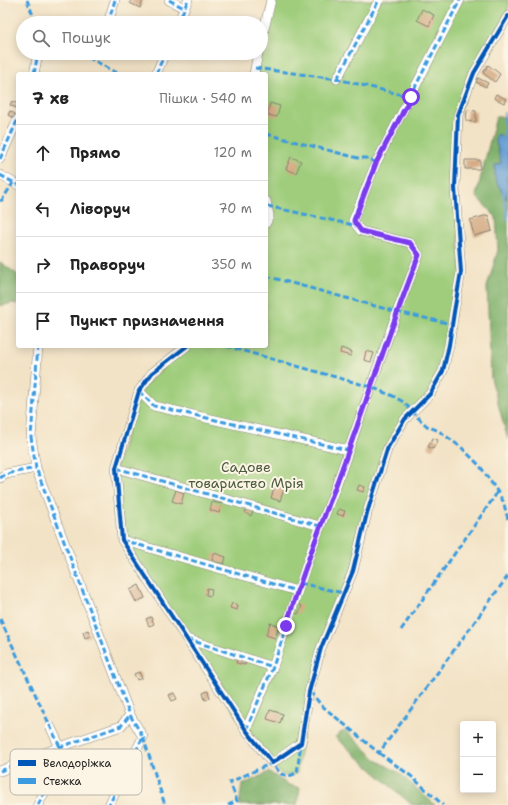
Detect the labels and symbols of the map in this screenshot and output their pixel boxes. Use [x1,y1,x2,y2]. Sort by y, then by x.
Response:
route start [402,88,420,106]
park label: Садове товариство Мрія [188,458,304,492]
route end [277,617,295,635]
legend [10,749,142,795]
text: Велодоріжка [43,756,111,771]
text: Стежка [43,774,82,789]

